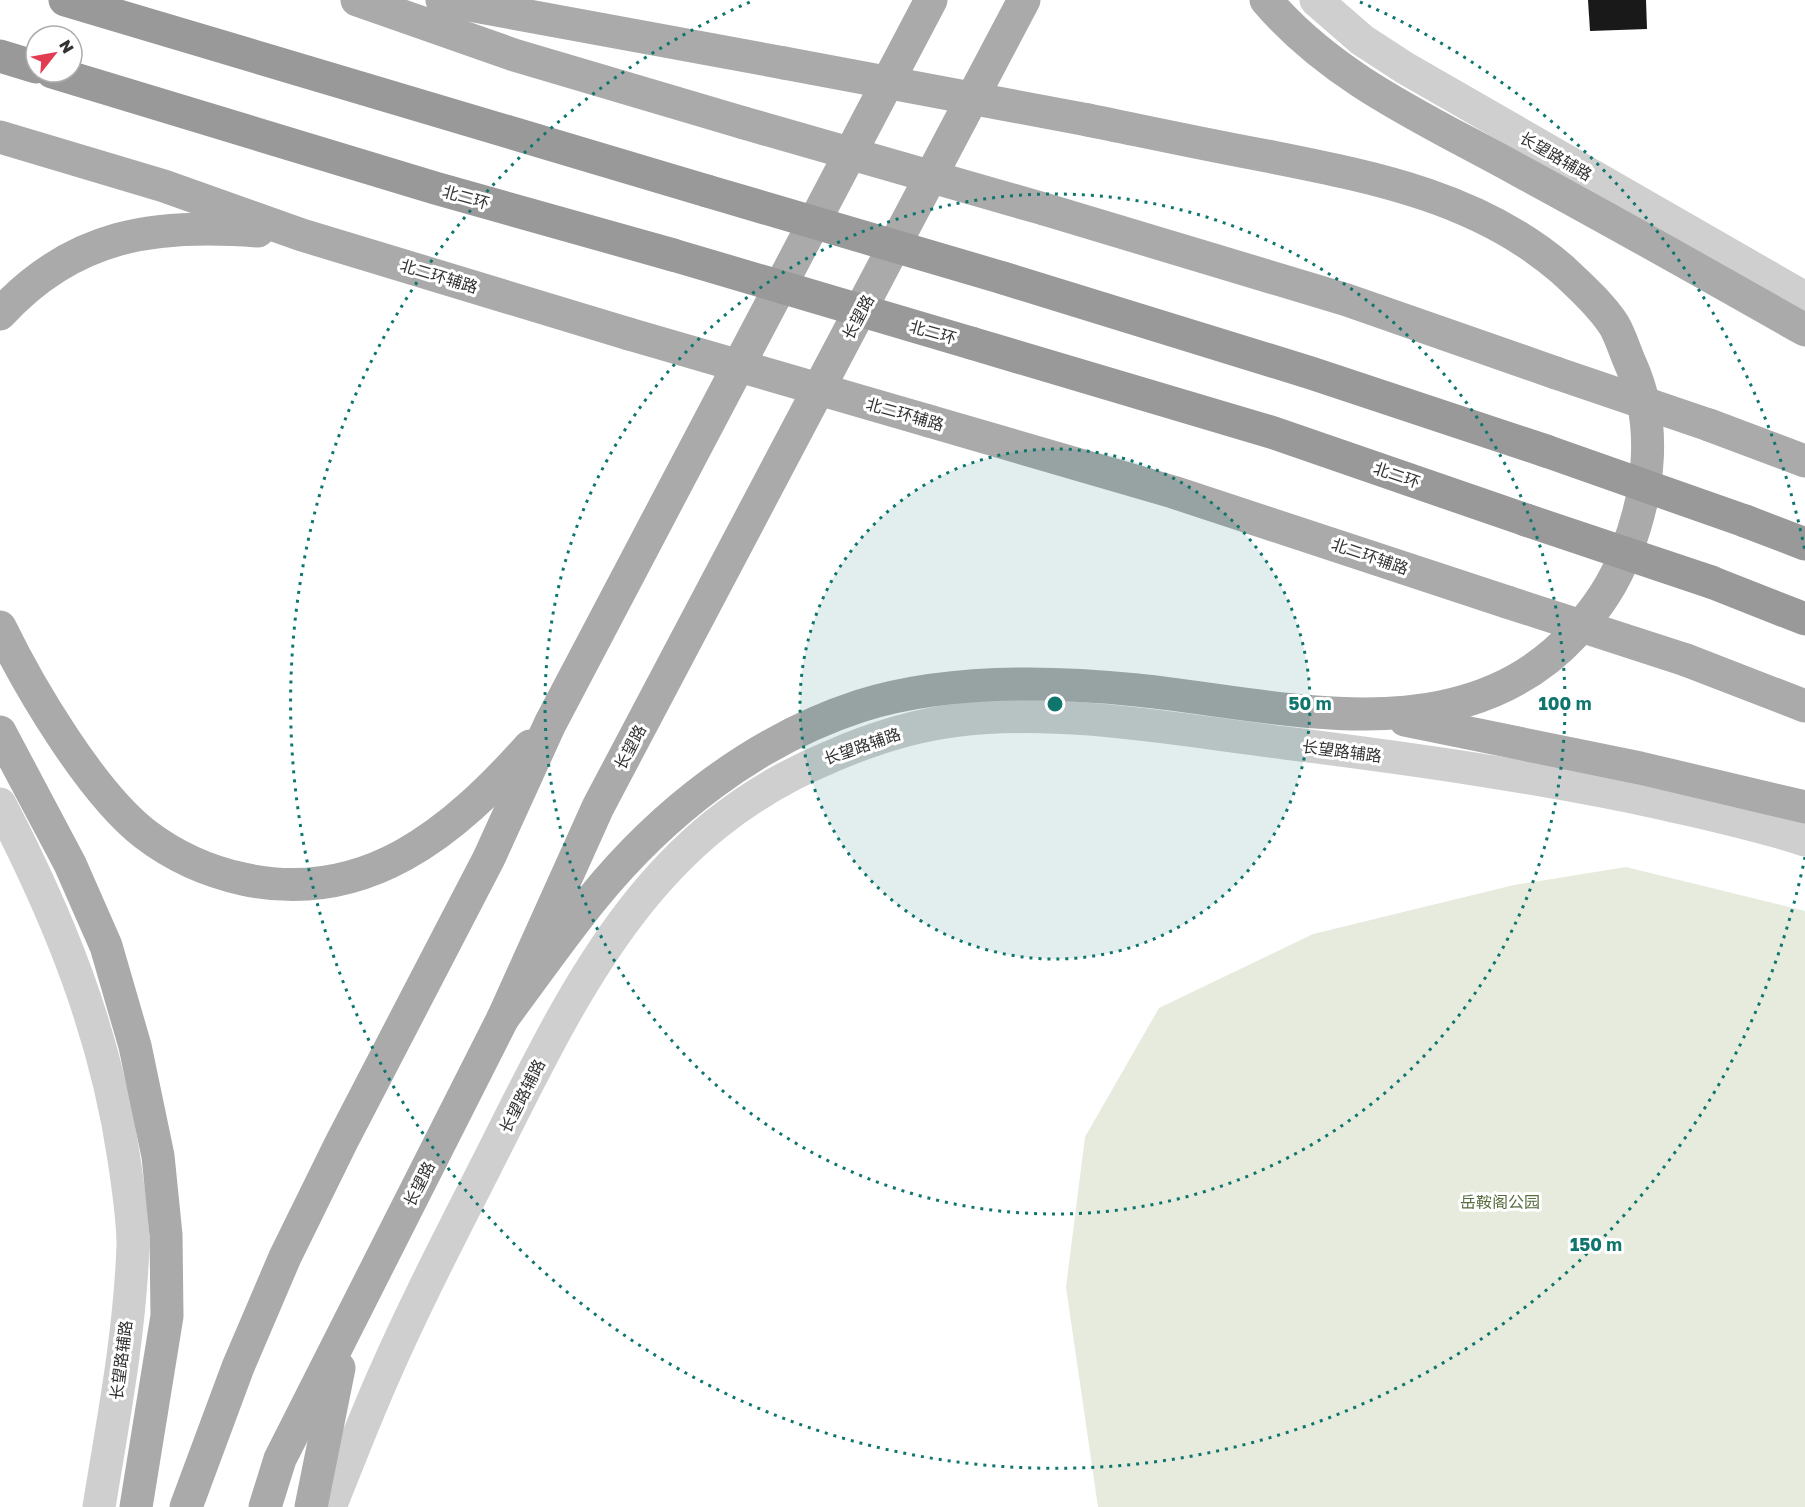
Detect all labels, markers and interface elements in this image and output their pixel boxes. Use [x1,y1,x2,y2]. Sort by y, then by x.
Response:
north arrow [24,24,84,84]
text: N [55,36,79,57]
street label: 长望路辅路 [1516,127,1596,185]
street label: 北二环 [440,181,492,213]
street label: 北二环辅路 [398,255,480,297]
street label: 长望路 [838,291,878,343]
street label: 北二环 [907,316,959,348]
street label: 北二环辅路 [864,393,946,435]
street label: 北二环 [1371,458,1423,492]
street label: 北二环辅路 [1329,534,1411,578]
text: 50 m [1289,692,1331,714]
text: 100 m [1539,692,1591,714]
centre of rings [1045,694,1065,714]
street label: 长望路 [610,721,650,773]
street label: 长望路辅路 [821,724,903,768]
street label: 长望路辅路 [1301,736,1383,766]
street label: 长望路辅路 [495,1056,549,1136]
street label: 长望路 [399,1158,439,1210]
park label: 岳鞍阁公园 [1460,1192,1540,1212]
text: 150 m [1570,1233,1622,1255]
street label: 长望路辅路 [106,1319,136,1401]

